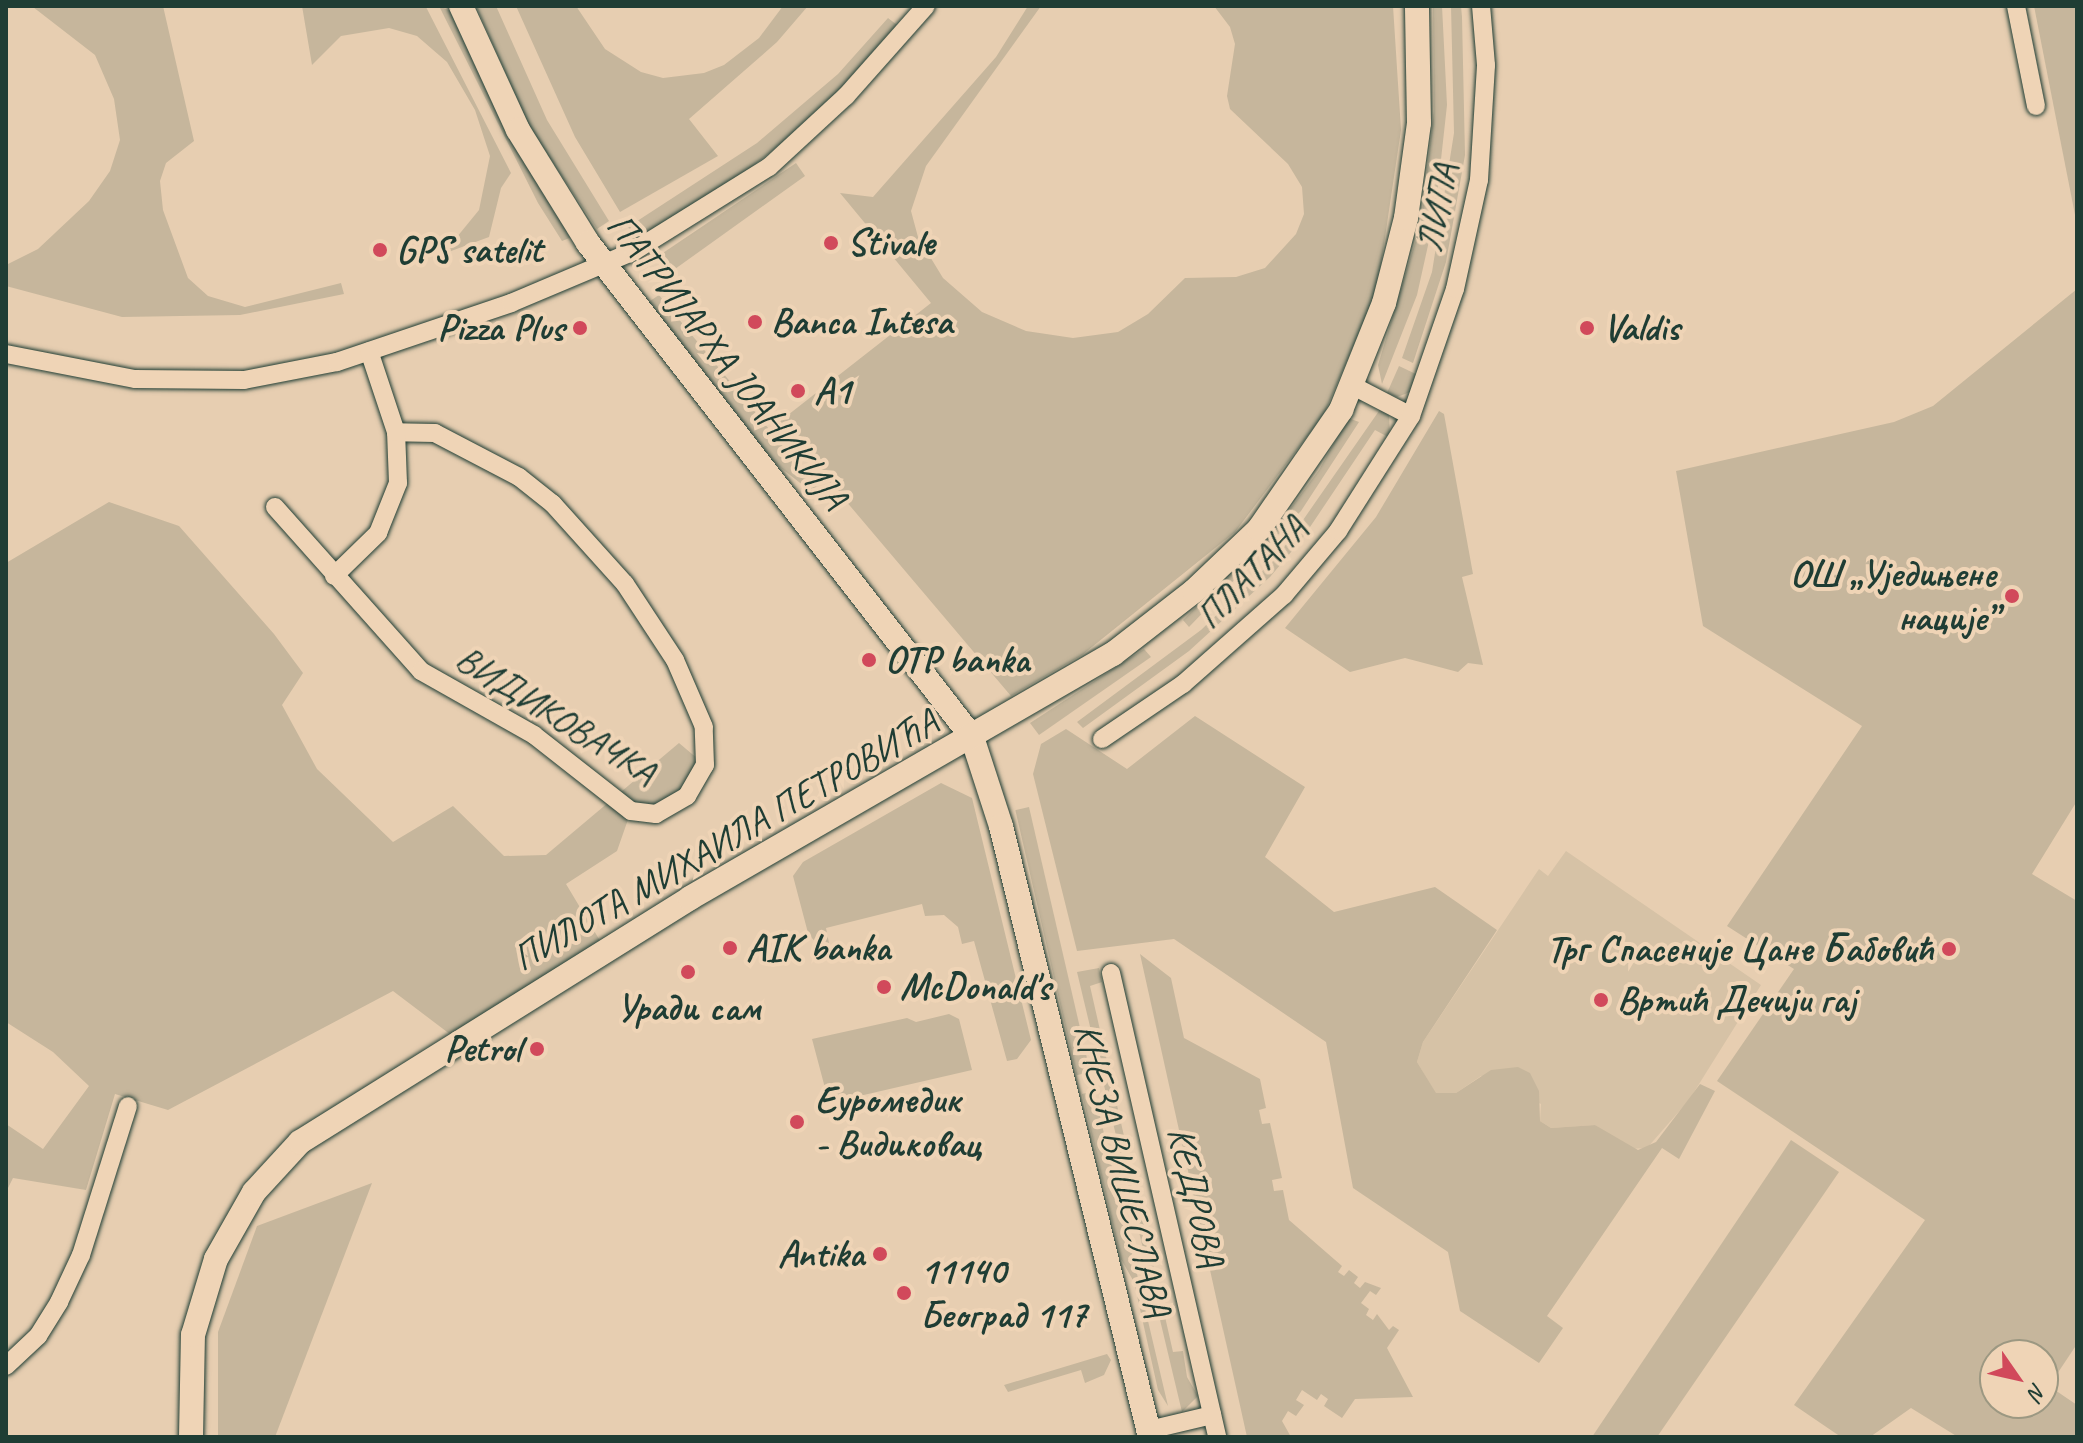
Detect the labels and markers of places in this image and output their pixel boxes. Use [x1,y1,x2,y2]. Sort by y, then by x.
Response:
place label: Stivale [847,220,934,266]
place label: GPS satelit [396,227,542,273]
marker: Stivale [822,234,840,252]
marker: GPS satelit [371,241,389,259]
place label: Banca Intesa [771,299,950,345]
place label: Pizza Plus [437,305,564,351]
place label: Valdis [1603,305,1679,351]
marker: Banca Intesa [746,313,764,331]
marker: Pizza Plus [571,319,589,337]
marker: Valdis [1578,319,1596,337]
place label: A1 [814,368,851,414]
marker: A1 [789,382,807,400]
place label: ОШ „Уједињене нације” [1790,551,1996,640]
marker: ОШ „Уједињене нације” [2003,587,2021,605]
place label: OTP banka [885,637,1029,683]
marker: OTP banka [860,651,878,669]
place label: AIK banka [746,925,890,971]
place label: Трг Спасеније Цане Бабовић [1548,926,1933,972]
marker: AIK banka [721,939,739,957]
marker: Трг Спасеније Цане Бабовић [1940,940,1958,958]
marker: Уради сам [679,963,697,981]
place label: McDonald's [900,964,1050,1010]
place label: Вртић Дечији гај [1617,977,1856,1023]
marker: McDonald's [875,978,893,996]
place label: Уради сам [615,985,761,1031]
marker: Вртић Дечији гај [1592,991,1610,1009]
place label: Petrol [445,1026,521,1072]
marker: Petrol [528,1040,546,1058]
place label: Еуромедик - Видиковац [815,1077,981,1166]
marker: Еуромедик - Видиковац [786,1111,808,1133]
place label: Antika [778,1231,864,1277]
marker: Antika [871,1245,889,1263]
place label: 11140 Београд 117 [920,1248,1086,1338]
marker: 11140 Београд 117 [895,1284,913,1302]

